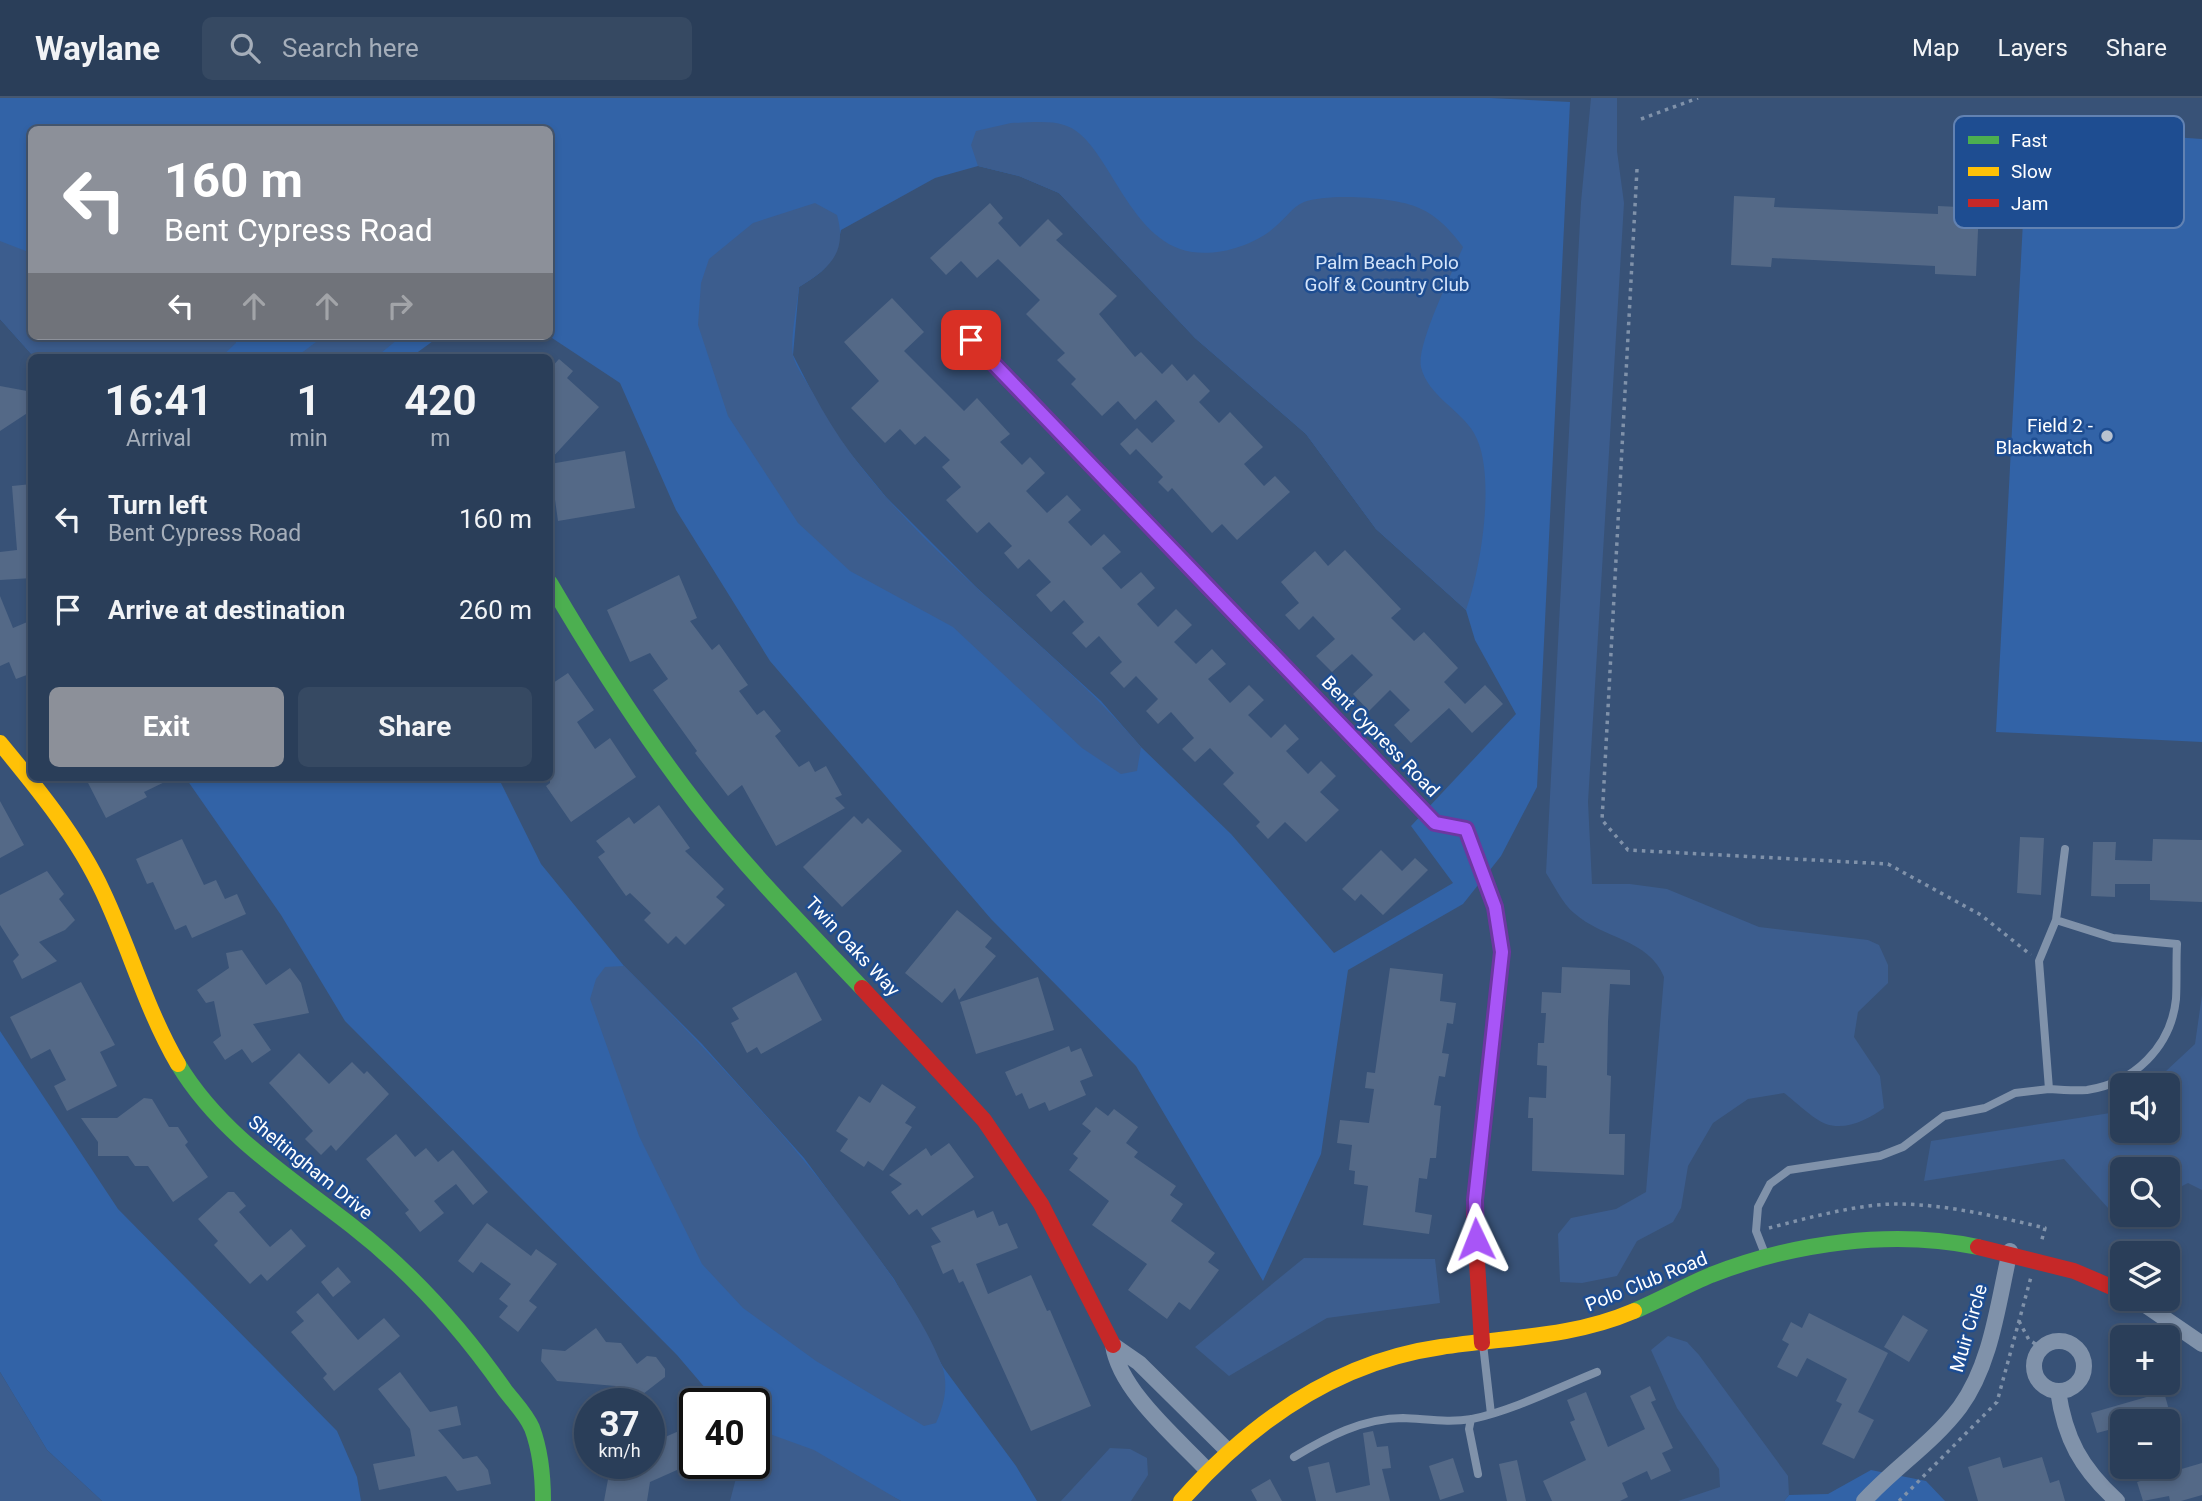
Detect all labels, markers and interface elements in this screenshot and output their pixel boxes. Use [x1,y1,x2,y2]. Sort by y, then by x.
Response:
search box [202,17,692,80]
text: Waylane [35,29,160,68]
icon: search [226,29,264,67]
text: Search here [282,33,419,63]
text: Map [1912,34,1960,62]
text: Layers [1998,34,2068,62]
text: Share [2106,34,2167,62]
legend [1954,116,2184,228]
text: Fast [2011,129,2048,152]
text: 160 m [164,152,303,209]
icon: left [49,154,140,245]
text: Slow [2011,160,2052,183]
text: Jam [2011,192,2048,215]
text: Bent Cypress Road [164,211,433,249]
park label: Palm Beach Polo Golf & Country Club [1304,251,1470,296]
icon: left [162,287,200,325]
icon: ahead [235,287,273,325]
icon: ahead [308,287,346,325]
icon: right [381,287,419,325]
pin [941,310,1001,370]
icon: arrive [952,321,990,359]
text: 16:41 [105,376,213,425]
text: 1 [296,376,321,425]
text: 420 [404,376,477,425]
place label: Field 2 - Blackwatch [1995,414,2093,459]
text: Arrival [126,425,191,452]
text: min [289,425,328,452]
text: m [430,425,450,452]
marker: Field 2 - Blackwatch [2099,428,2115,444]
text: Turn left [108,490,207,520]
icon: left [49,500,87,538]
text: 160 m [459,504,532,534]
text: Bent Cypress Road [108,520,301,547]
icon: arrive [49,591,87,629]
text: Arrive at destination [108,595,345,625]
text: 260 m [459,595,532,625]
street label: Bent Cypress Road [1317,671,1444,802]
button: Exit [49,687,284,767]
button: Share [298,687,532,767]
street label: Twin Oaks Way [801,892,905,1001]
map controls [2110,1073,2180,1479]
button: sound [2110,1073,2180,1143]
street label: Sheltingham Drive [244,1110,377,1225]
button: search [2110,1157,2180,1227]
position arrow [1439,1202,1513,1276]
button: layers [2110,1241,2180,1311]
street label: Polo Club Road [1582,1247,1710,1316]
street label: Muir Circle [1945,1281,1992,1375]
button: + [2110,1325,2180,1395]
speed limit sign: 40 [679,1388,770,1479]
text: 37 [599,1404,640,1445]
button: − [2110,1409,2180,1479]
text: km/h [598,1440,641,1461]

